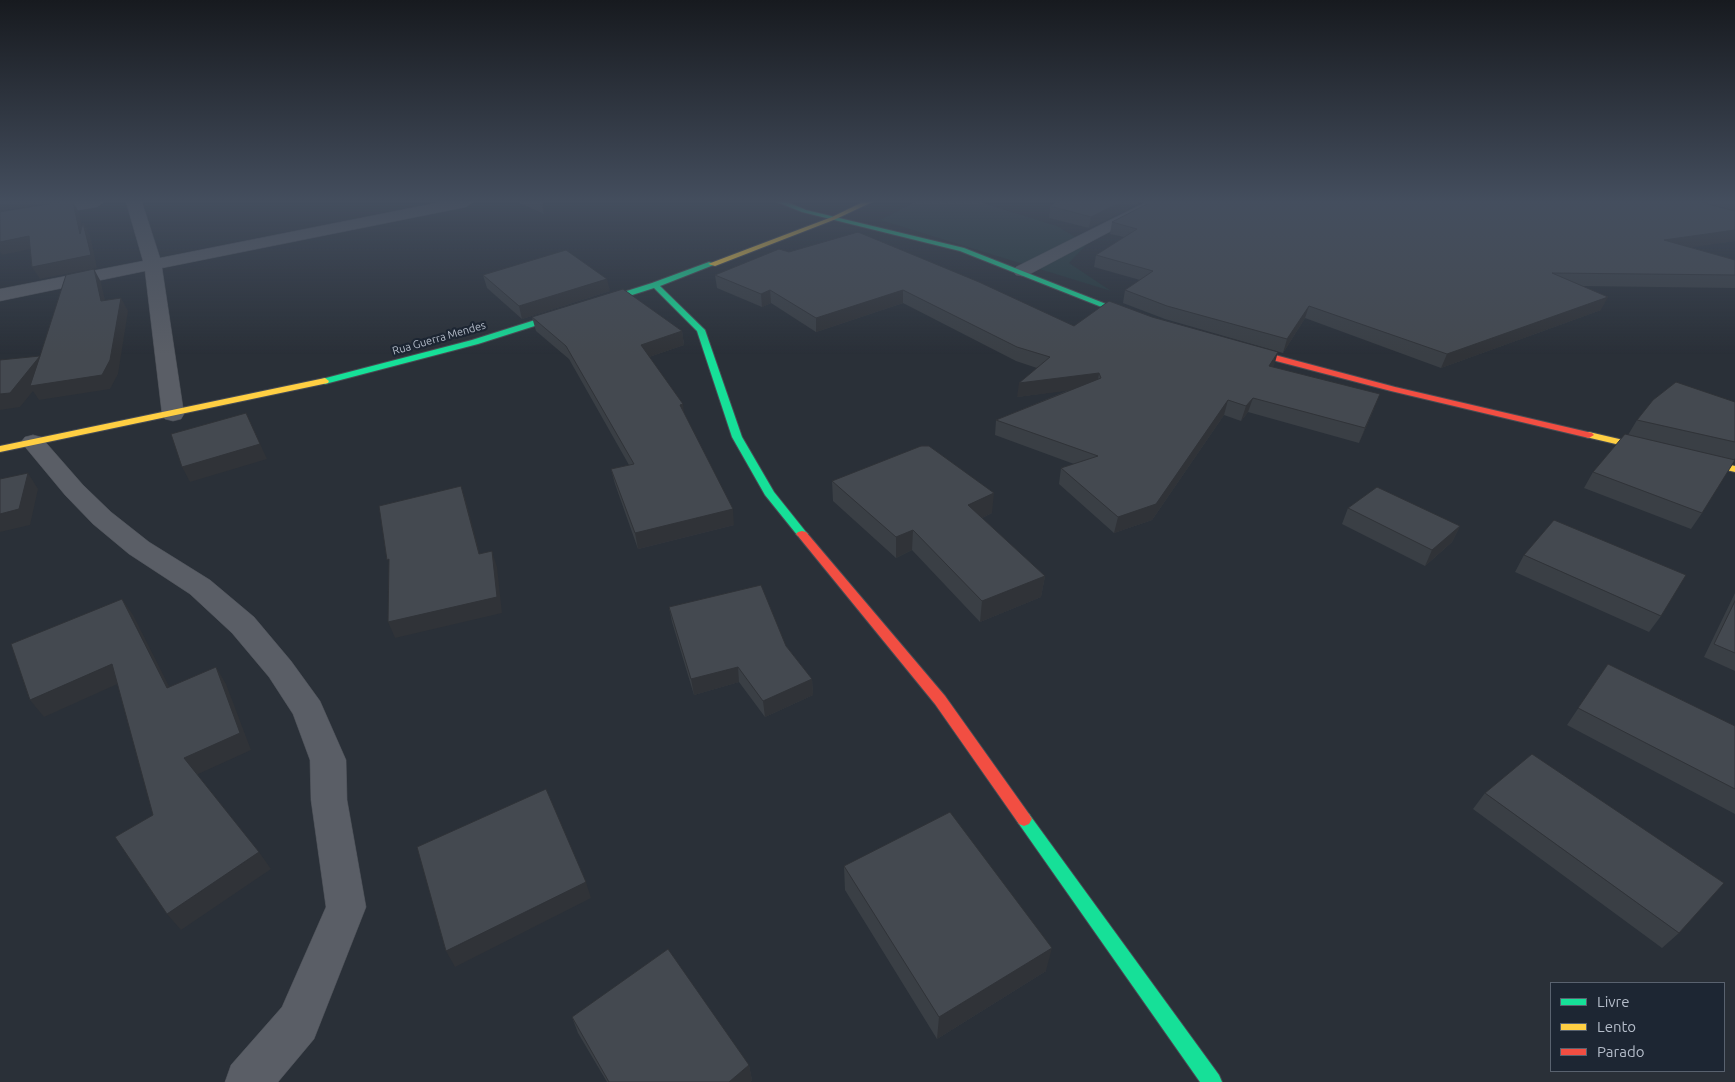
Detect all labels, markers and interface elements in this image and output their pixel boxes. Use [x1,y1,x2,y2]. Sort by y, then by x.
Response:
street label: Rua Guerra Mendes [391,318,487,358]
legend [1550,982,1725,1072]
text: Livre [1597,993,1630,1010]
text: Lento [1597,1018,1636,1035]
text: Parado [1597,1043,1644,1060]

